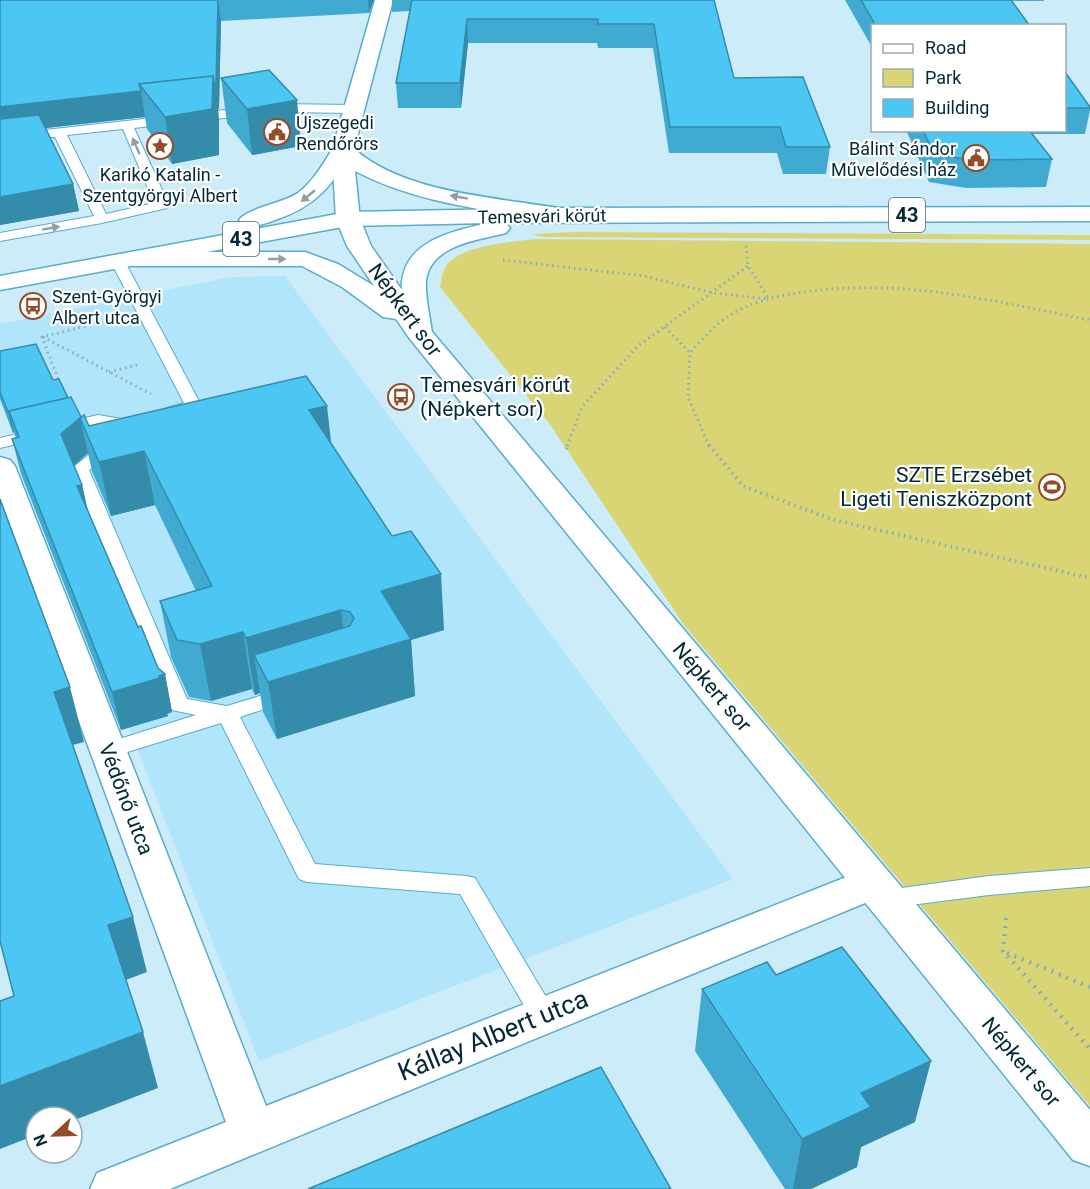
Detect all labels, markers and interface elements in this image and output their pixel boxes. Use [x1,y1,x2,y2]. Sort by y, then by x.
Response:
legend [871,24,1066,132]
text: Road [925,37,966,58]
text: Park [925,67,962,88]
text: Building [925,97,989,118]
place label: Újszegedi Rendőrörs [296,112,379,154]
public building icon: Újszegedi Rendőrörs [262,117,292,147]
place icon: Karikó Katalin - Szentgyörgyi Albert [145,131,175,161]
one-way arrow [131,136,141,154]
place label: Bálint Sándor Művelődési ház [831,138,956,180]
public building icon: Bálint Sándor Művelődési ház [961,143,991,173]
place label: Karikó Katalin - Szentgyörgyi Albert [82,164,238,206]
one-way arrow [300,189,316,202]
one-way arrow [450,192,469,201]
road number: 43 [889,198,925,232]
street label: Temesvári körút [477,204,607,228]
road number: 43 [223,222,259,256]
one-way arrow [42,223,61,232]
one-way arrow [267,254,286,264]
street label: Népkert sor [363,259,447,361]
place label: Szent-Györgyi Albert utca [52,286,162,328]
bus stop icon: Szent-Györgyi Albert utca [18,291,48,321]
place label: Temesvári körút (Népkert sor) [420,373,570,421]
bus stop icon: Temesvári körút (Népkert sor) [386,382,416,412]
place label: SZTE Erzsébet Ligeti Teniszközpont [840,463,1032,511]
sports icon: SZTE Erzsébet Ligeti Teniszközpont [1037,472,1067,502]
street label: Népkert sor [668,637,756,737]
street label: Védőnő utca [94,740,158,858]
street label: Kállay Albert utca [394,983,592,1087]
street label: Népkert sor [977,1012,1065,1112]
north arrow [24,1105,84,1165]
text: N [30,1132,51,1149]

